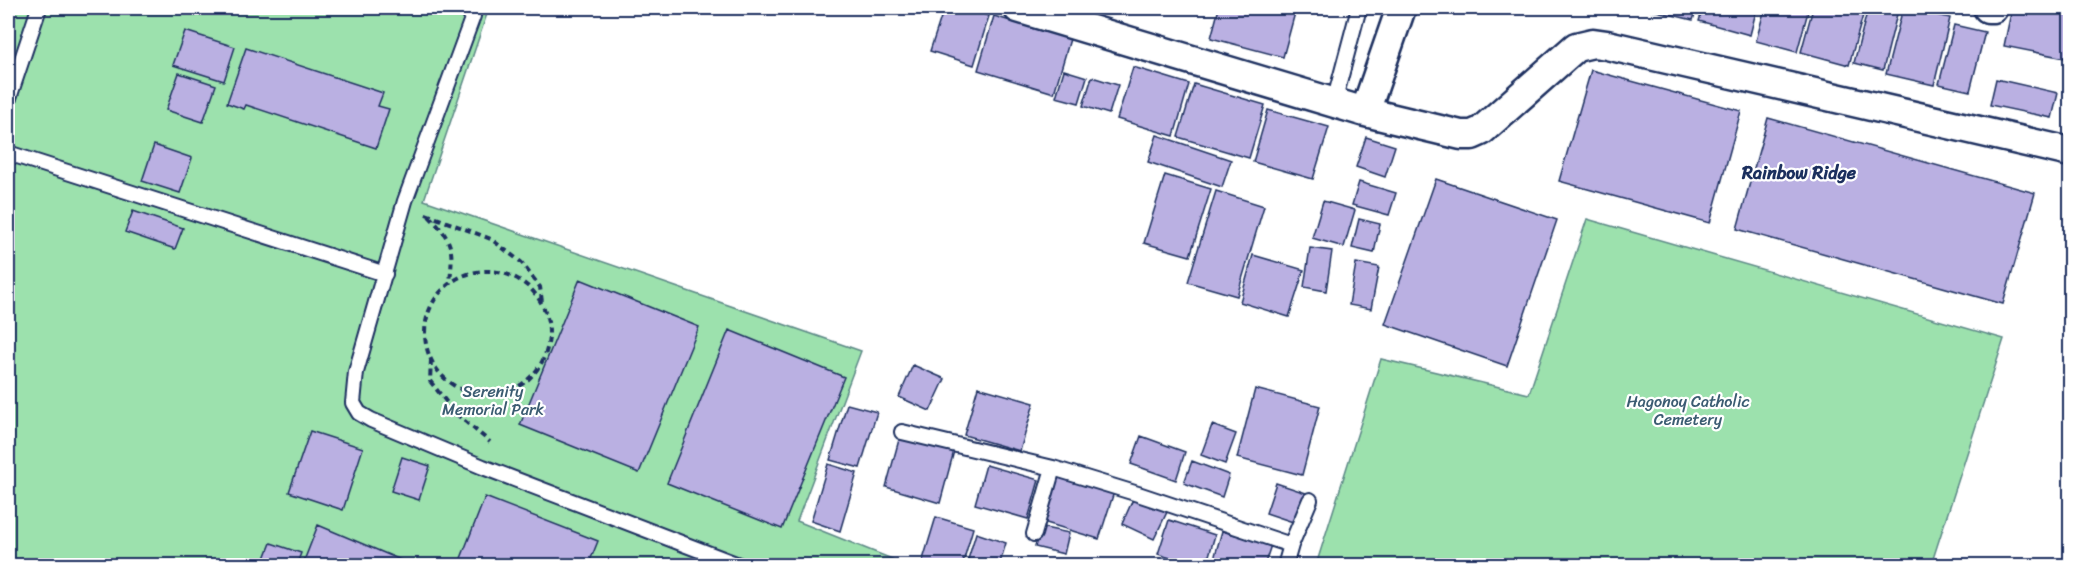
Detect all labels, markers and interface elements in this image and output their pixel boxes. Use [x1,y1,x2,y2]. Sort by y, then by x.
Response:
district label: Rainbow Ridge [1741,157,1857,189]
park label: Serenity Memorial Park [442,377,545,424]
park label: Hagonoy Catholic Cemetery [1627,387,1749,434]

